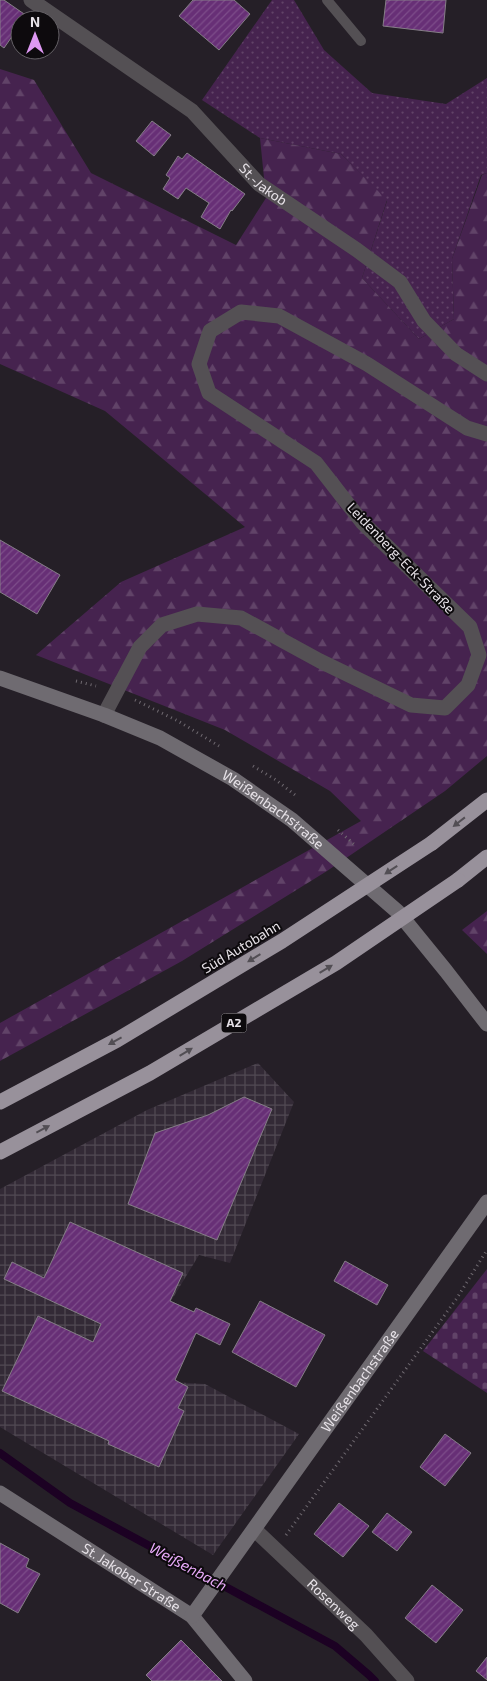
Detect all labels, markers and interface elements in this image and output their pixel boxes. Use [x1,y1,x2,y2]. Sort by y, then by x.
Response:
north arrow [10,10,60,60]
text: N [30,13,40,30]
street label: St.-Jakob [236,159,291,209]
street label: Leidenberg-Eck-Straße [344,499,459,617]
street label: Weißenbachstraße [220,766,328,852]
one-way arrow [453,817,466,827]
one-way arrow [384,865,398,875]
street label: Süd Autobahn [198,916,283,977]
one-way arrow [248,953,261,962]
one-way arrow [319,964,332,973]
road number: A2 [222,1014,246,1032]
one-way arrow [108,1037,122,1046]
one-way arrow [179,1047,192,1056]
one-way arrow [36,1125,50,1133]
street label: Weißenbachstraße [317,1325,402,1435]
water label: Weißenbach [146,1538,230,1594]
street label: St. Jakober Straße [79,1539,184,1615]
street label: Rosenweg [304,1575,364,1633]

